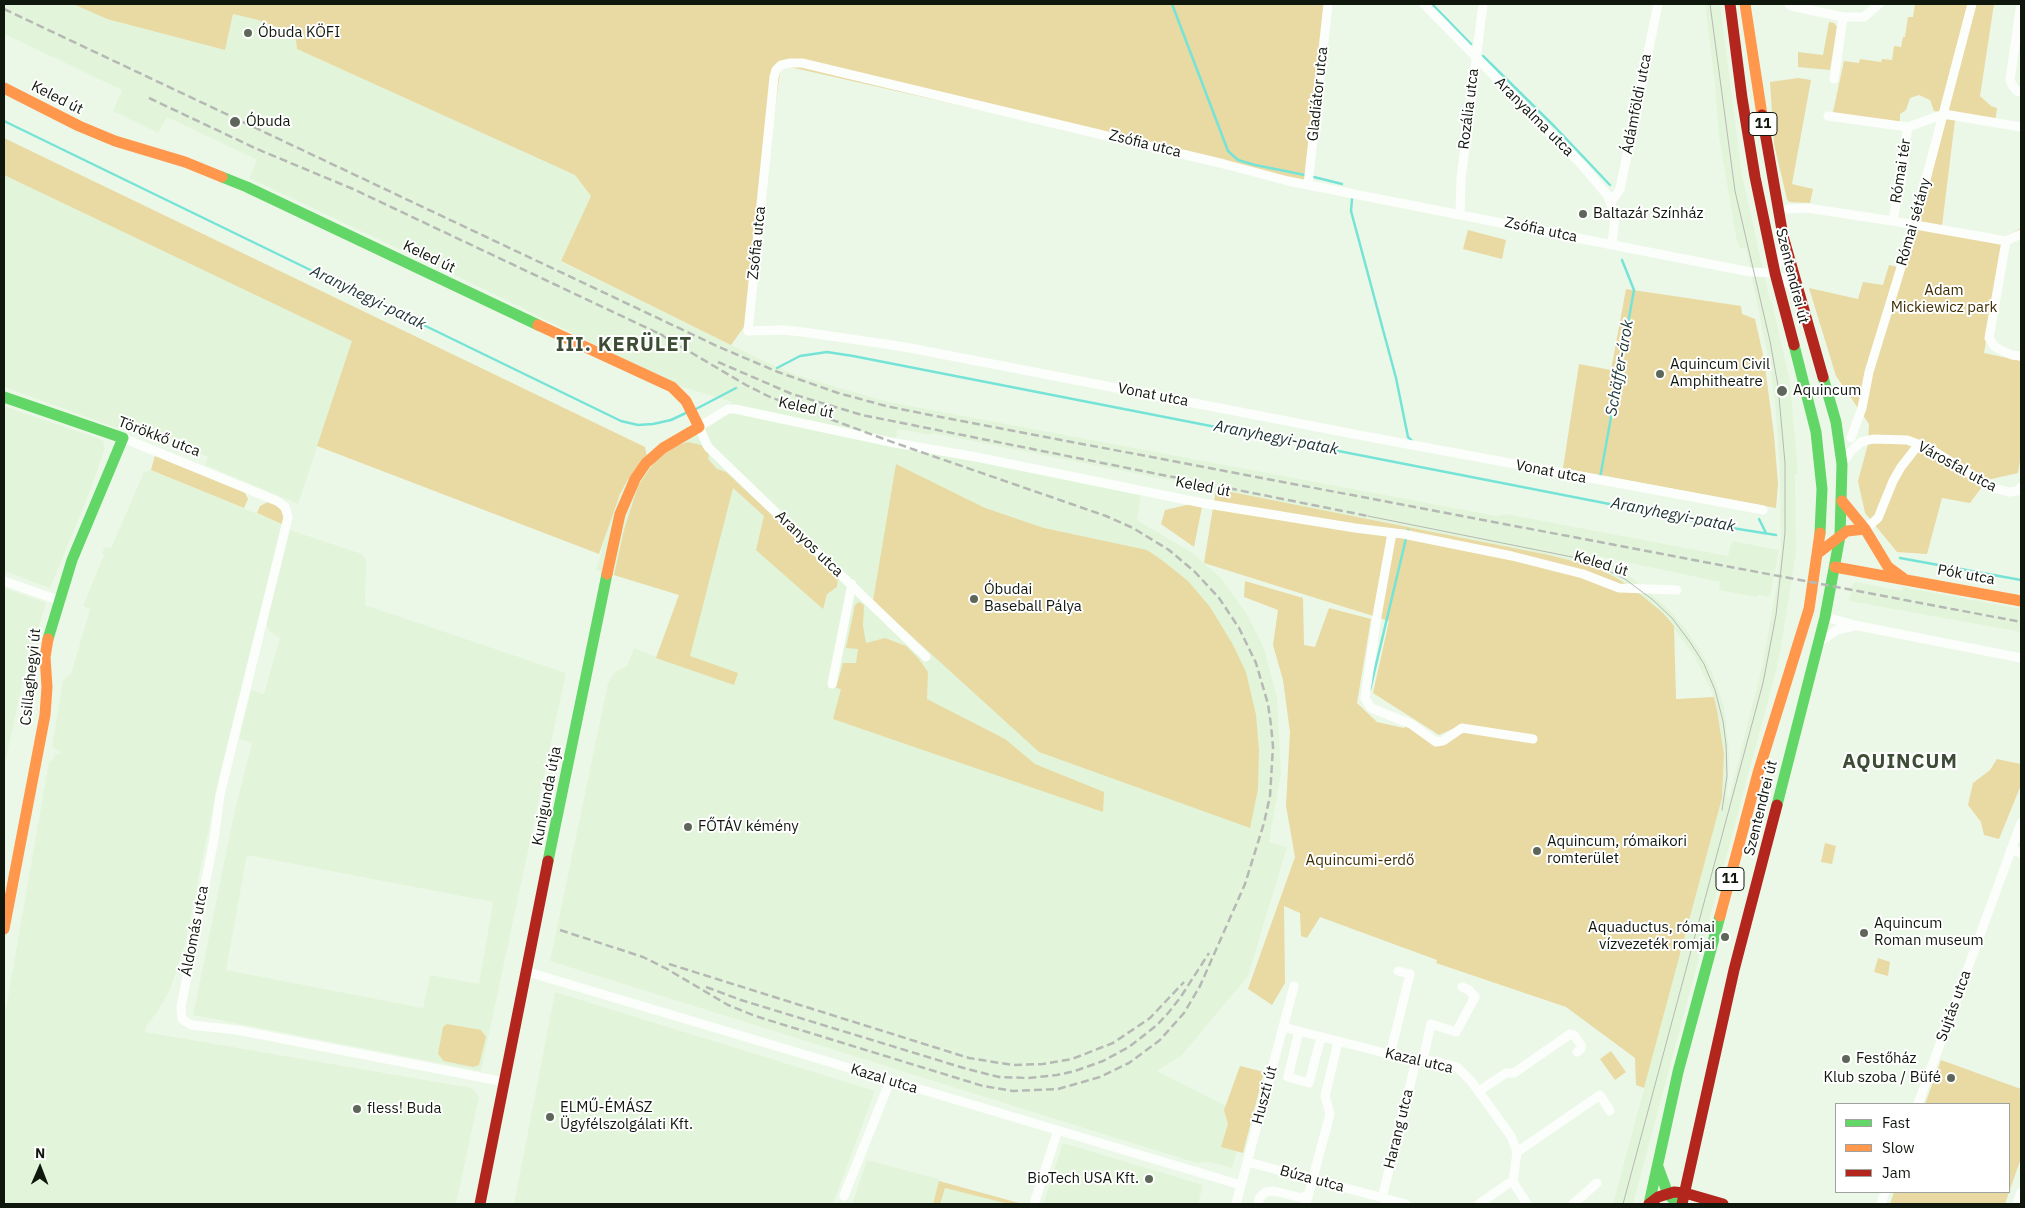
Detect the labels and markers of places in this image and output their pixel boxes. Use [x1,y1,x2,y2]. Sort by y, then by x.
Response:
place label: Óbuda KÖFI [258,24,340,42]
marker: Óbuda KÖFI [242,27,254,39]
place label: Óbuda [246,113,291,131]
marker: Óbuda [228,115,242,129]
place label: Baltazár Színház [1593,205,1704,223]
marker: Baltazár Színház [1577,208,1589,220]
place label: Aquincum Civil Amphitheatre [1670,356,1770,391]
marker: Aquincum Civil Amphitheatre [1654,368,1666,380]
place label: Aquincum [1793,382,1861,400]
marker: Aquincum [1775,384,1789,398]
place label: Óbudai Baseball Pálya [984,581,1082,616]
marker: Óbudai Baseball Pálya [968,593,980,605]
place label: FŐTÁV kémény [698,818,799,836]
marker: FŐTÁV kémény [682,821,694,833]
place label: Aquincum, rómaikori romterület [1547,833,1687,868]
marker: Aquincum, rómaikori romterület [1531,845,1543,857]
place label: Aquincum Roman museum [1874,915,1984,950]
place label: Aquaductus, római vízvezeték romjai [1588,919,1715,954]
marker: Aquincum Roman museum [1858,927,1870,939]
marker: Aquaductus, római vízvezeték romjai [1719,931,1731,943]
place label: Festőház [1856,1050,1917,1068]
marker: Festőház [1840,1053,1852,1065]
place label: Klub szoba / Büfé [1823,1069,1941,1087]
marker: Klub szoba / Büfé [1945,1072,1957,1084]
place label: ELMŰ-ÉMÁSZ Ügyfélszolgálati Kft. [560,1099,693,1134]
place label: fless! Buda [367,1100,442,1118]
marker: fless! Buda [351,1103,363,1115]
marker: ELMŰ-ÉMÁSZ Ügyfélszolgálati Kft. [544,1111,556,1123]
place label: BioTech USA Kft. [1027,1170,1139,1188]
marker: BioTech USA Kft. [1143,1173,1155,1185]

